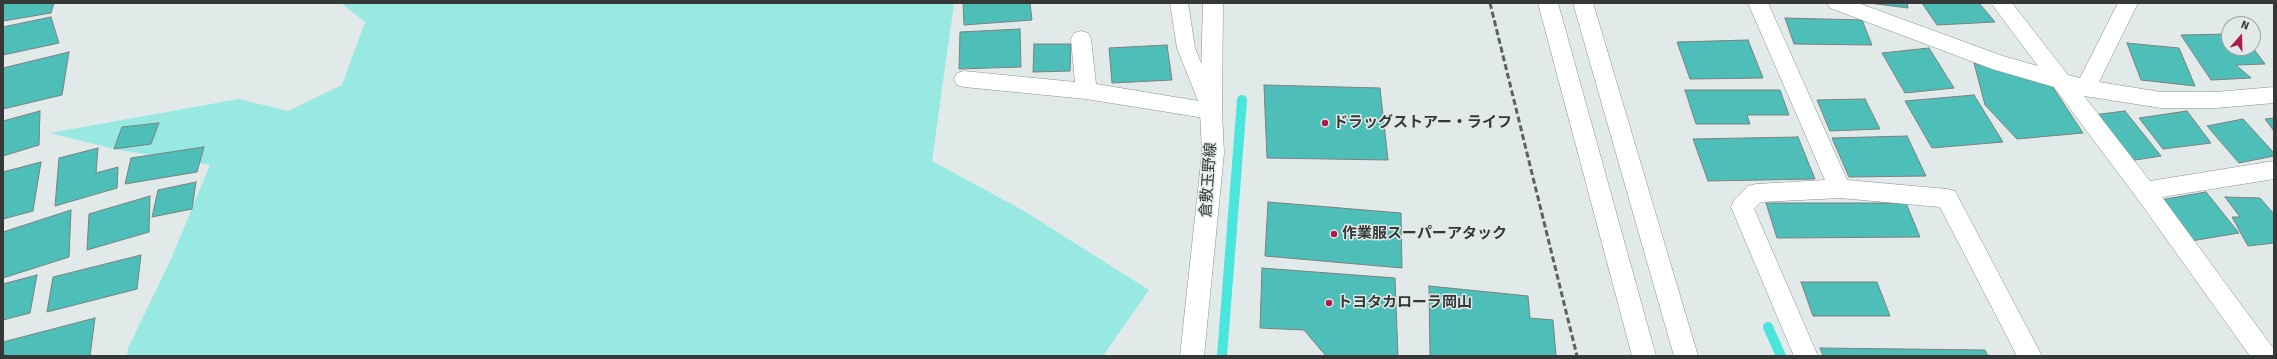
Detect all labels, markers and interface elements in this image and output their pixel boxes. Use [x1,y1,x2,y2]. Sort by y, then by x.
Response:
north arrow [2221,16,2261,56]
text: N [2239,18,2251,33]
place label: ドラッグストアー・ライフ [1333,114,1512,132]
marker: ドラッグストアー・ライフ [1320,118,1330,128]
street label: 倉敷玉野線 [1197,142,1221,218]
place label: 作業服スーパーアタック [1342,225,1507,243]
marker: 作業服スーパーアタック [1329,229,1339,239]
place label: トヨタカローラ岡山 [1337,294,1472,312]
marker: トヨタカローラ岡山 [1324,298,1334,308]

